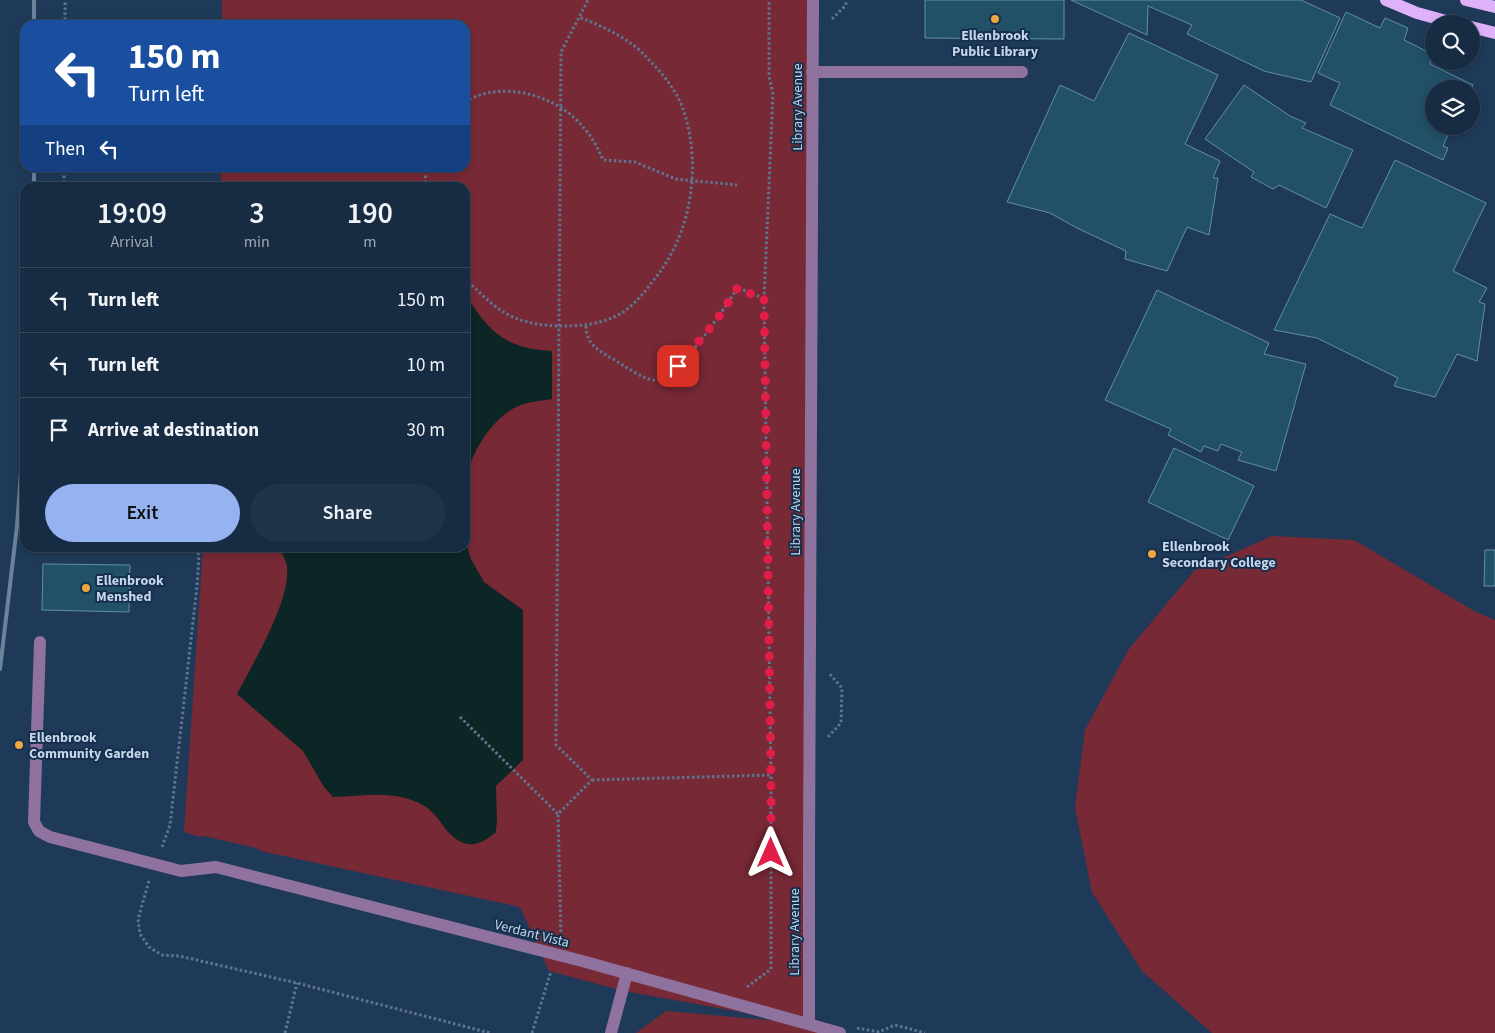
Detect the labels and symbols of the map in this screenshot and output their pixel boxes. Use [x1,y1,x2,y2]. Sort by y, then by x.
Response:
marker: Ellenbrook Public Library [989,13,1001,25]
place label: Ellenbrook Public Library [952,26,1039,62]
street label: Library Avenue [788,63,808,151]
pin [657,345,699,387]
street label: Library Avenue [786,468,806,556]
place label: Ellenbrook Secondary College [1162,537,1276,573]
marker: Ellenbrook Secondary College [1146,548,1158,560]
place label: Ellenbrook Menshed [96,571,164,607]
marker: Ellenbrook Menshed [80,582,92,594]
place label: Ellenbrook Community Garden [29,728,149,764]
marker: Ellenbrook Community Garden [13,739,25,751]
position arrow [744,826,796,878]
street label: Library Avenue [785,888,805,976]
street label: Verdant Vista [492,915,571,953]

